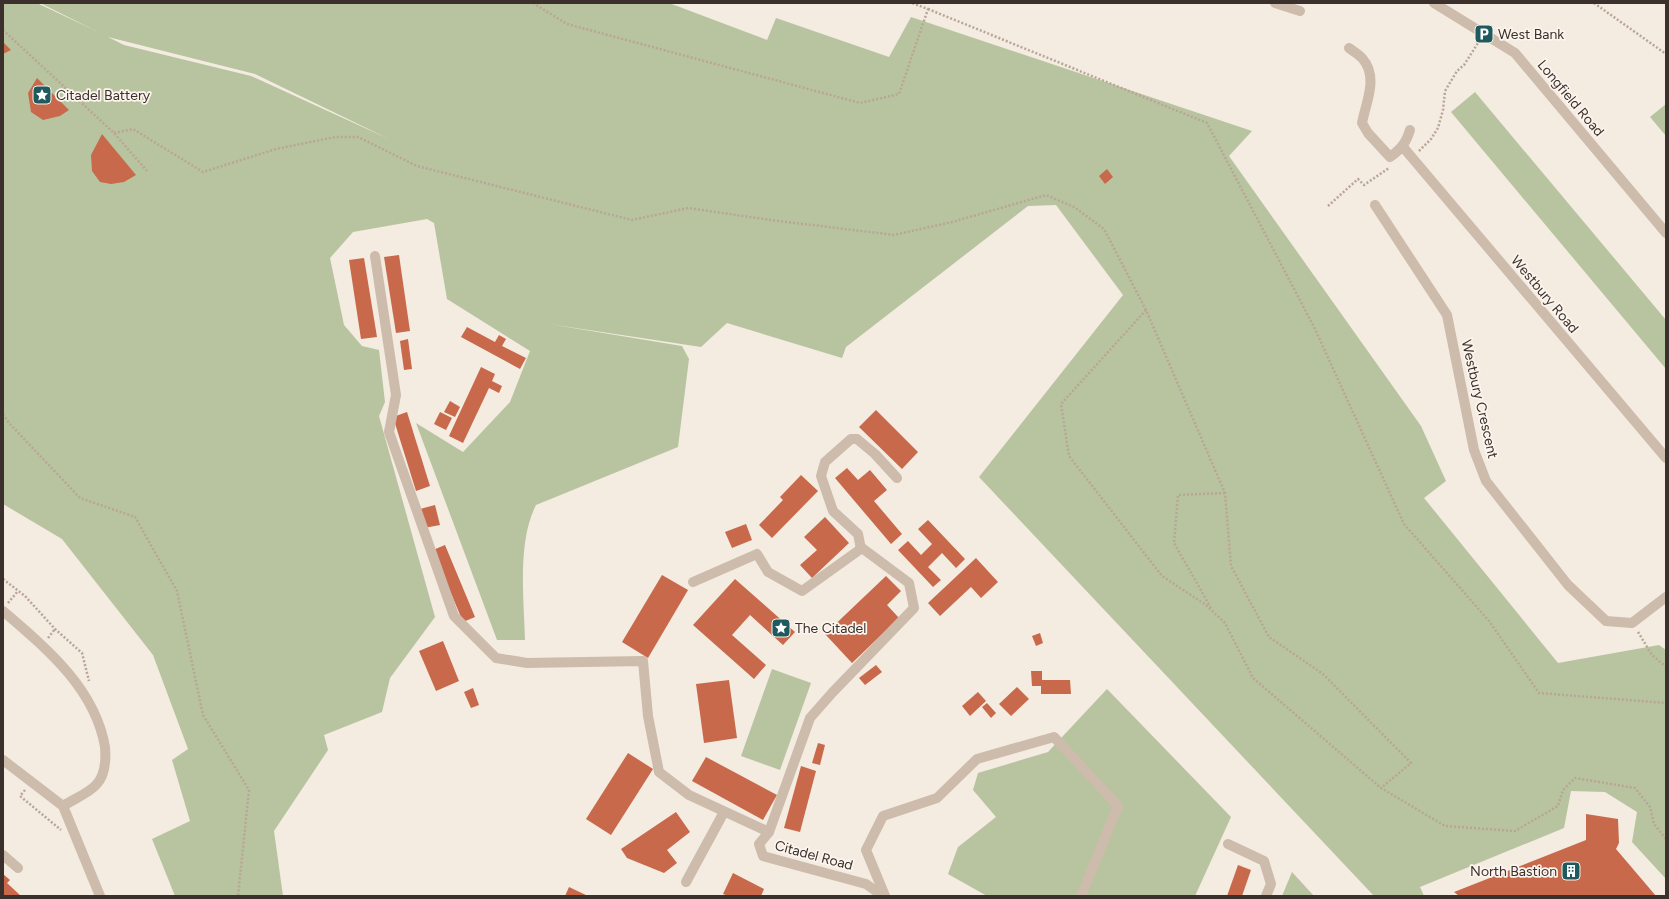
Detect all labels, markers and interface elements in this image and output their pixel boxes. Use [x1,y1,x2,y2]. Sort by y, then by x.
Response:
parking icon: West Bank [1473,23,1495,45]
place label: West Bank [1498,26,1564,43]
street label: Longfield Road [1534,57,1607,140]
place icon: Citadel Battery [31,84,53,106]
place label: Citadel Battery [56,87,151,104]
street label: Westbury Road [1507,252,1582,337]
street label: Westbury Crescent [1458,338,1501,460]
place icon: The Citadel [770,617,792,639]
place label: The Citadel [795,620,866,637]
street label: Citadel Road [773,837,855,874]
building icon: North Bastion [1560,860,1582,882]
place label: North Bastion [1470,863,1557,880]

